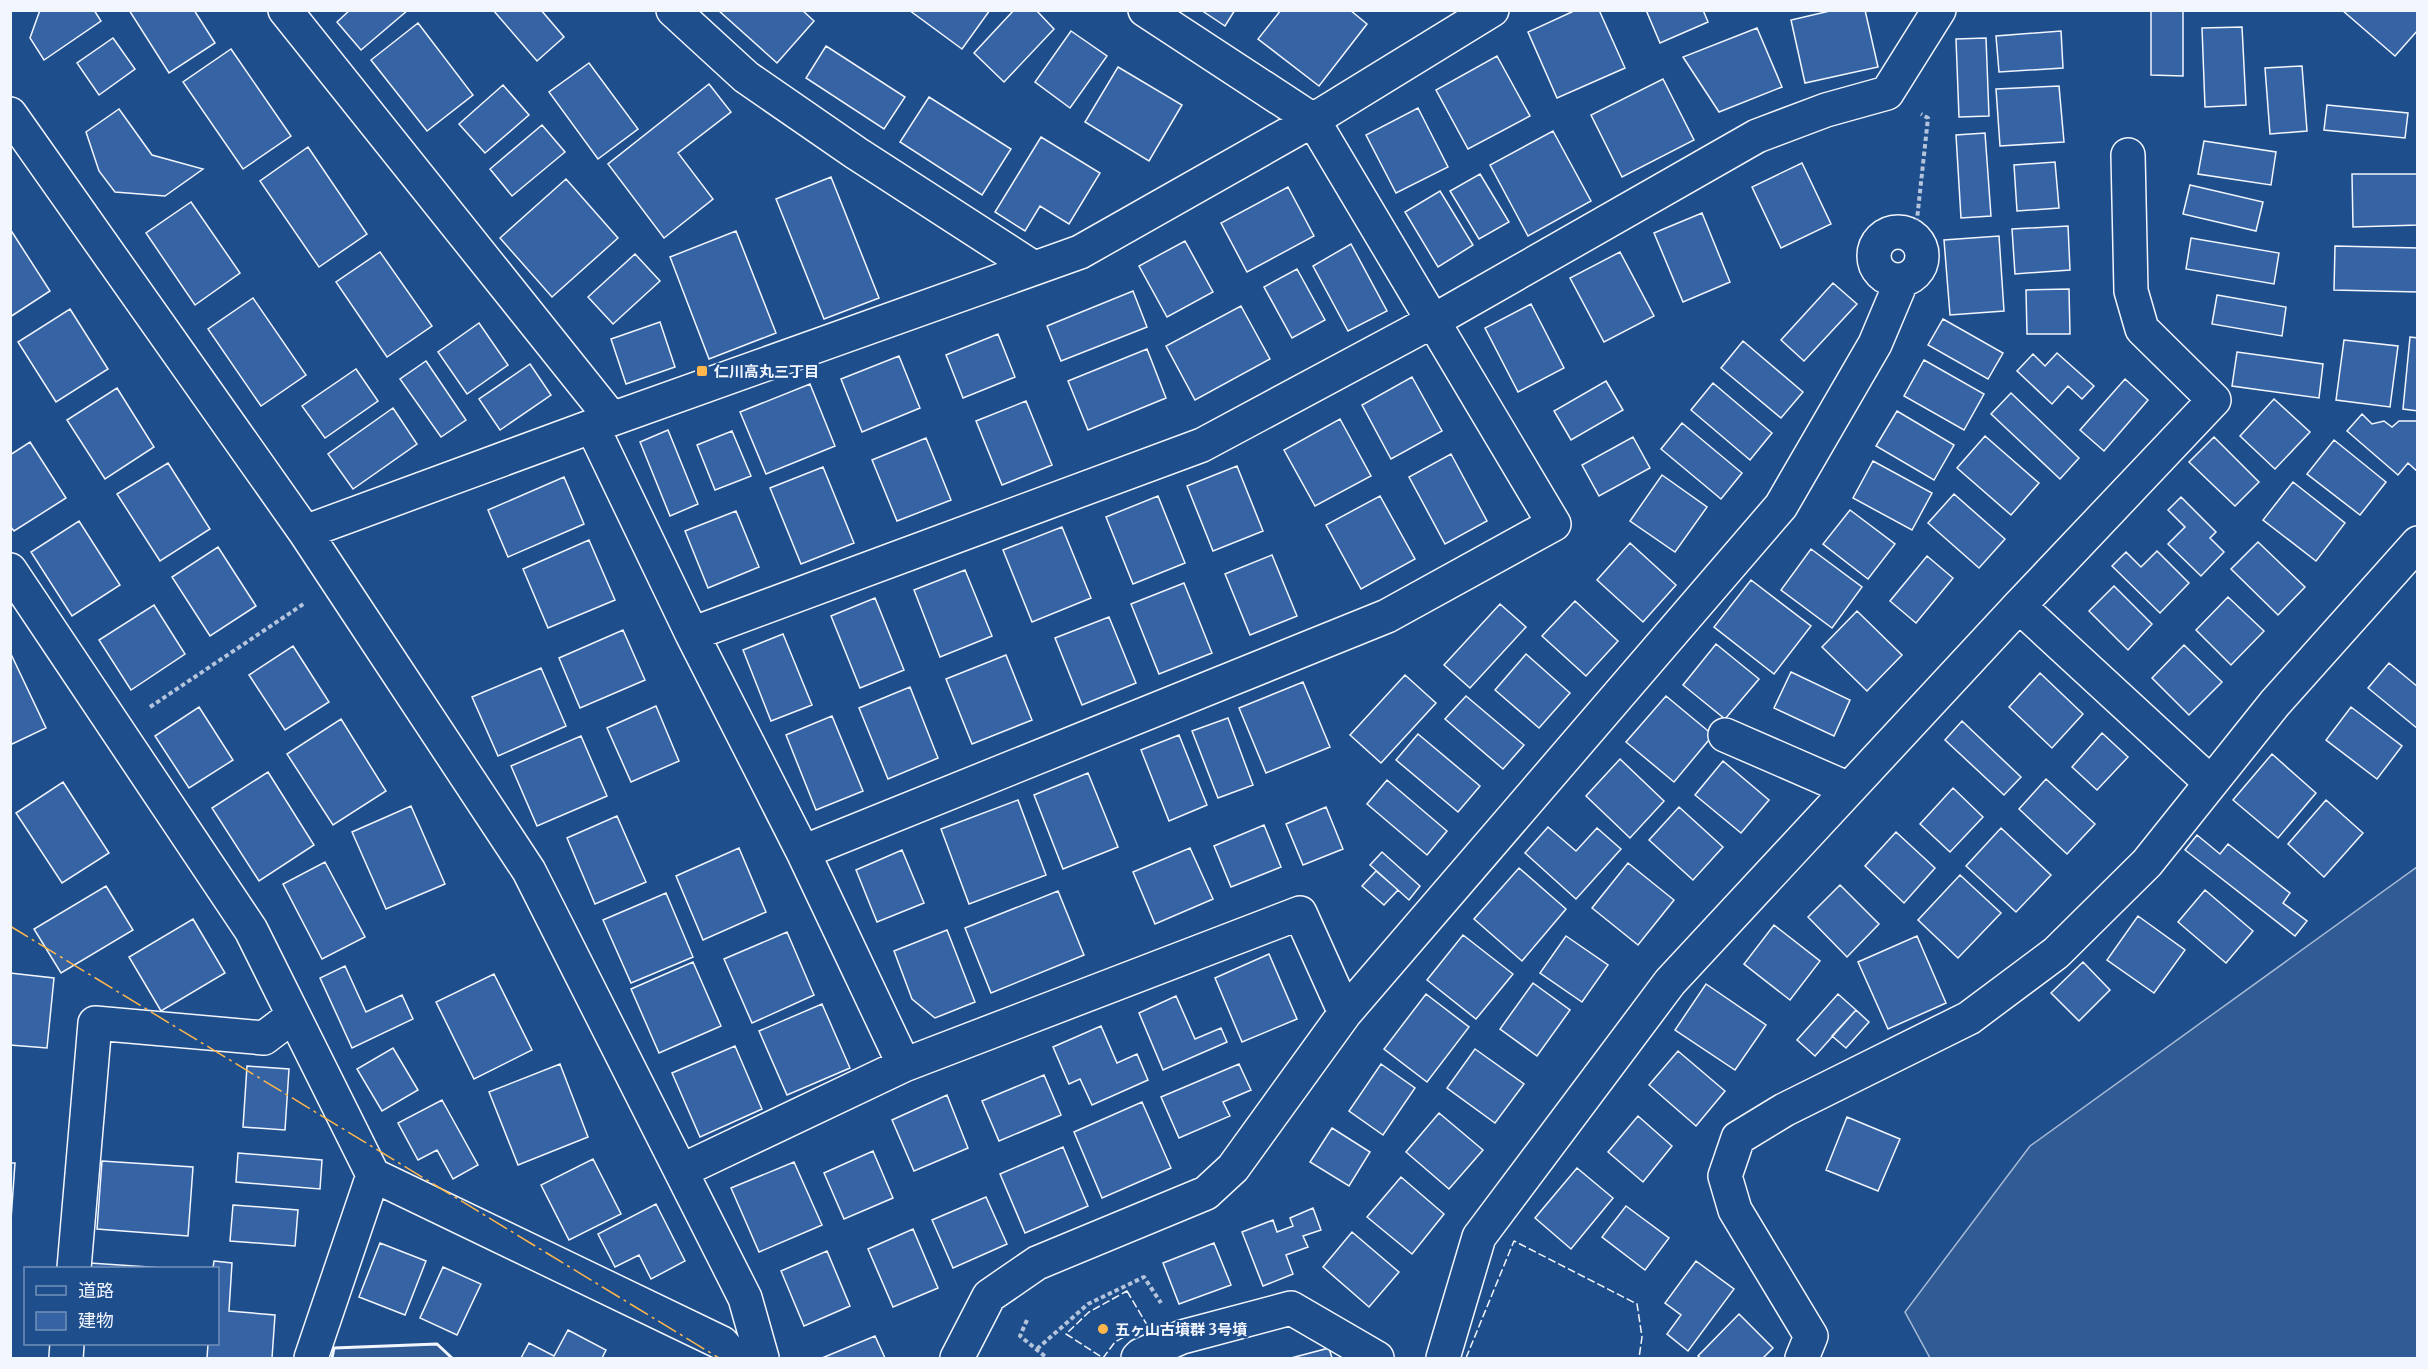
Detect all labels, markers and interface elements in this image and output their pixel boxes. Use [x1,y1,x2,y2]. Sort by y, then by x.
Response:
place label: 仁川高丸三丁目 [714,362,819,381]
marker: 仁川高丸三丁目 [695,364,709,378]
legend [24,1267,219,1345]
text: 道路 [78,1279,114,1302]
text: 建物 [78,1309,114,1332]
place label: 五ヶ山古墳群 3号墳 [1115,1320,1247,1339]
marker: 五ヶ山古墳群 3号墳 [1096,1322,1110,1336]

